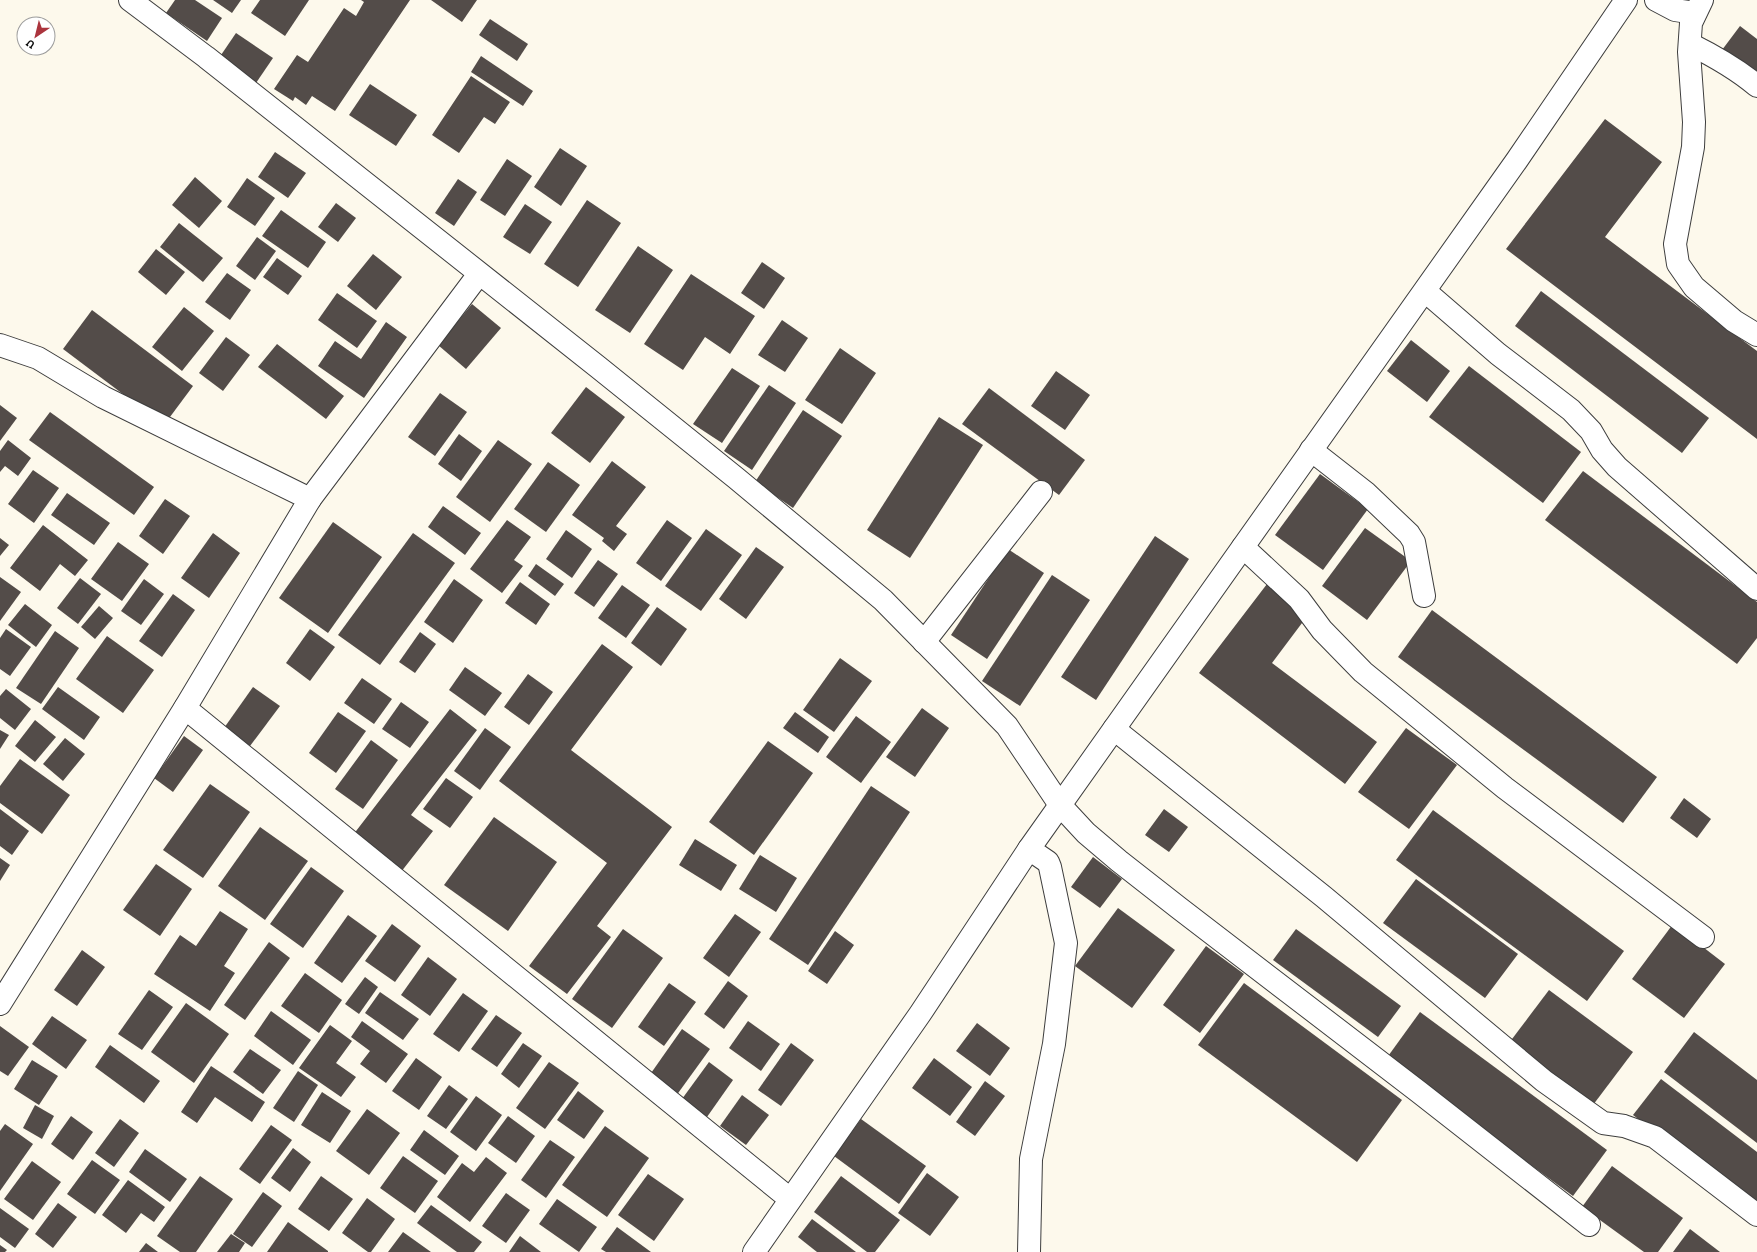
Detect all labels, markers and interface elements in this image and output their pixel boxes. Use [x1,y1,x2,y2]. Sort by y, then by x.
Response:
north arrow [16,16,56,56]
text: U [24,36,38,51]

